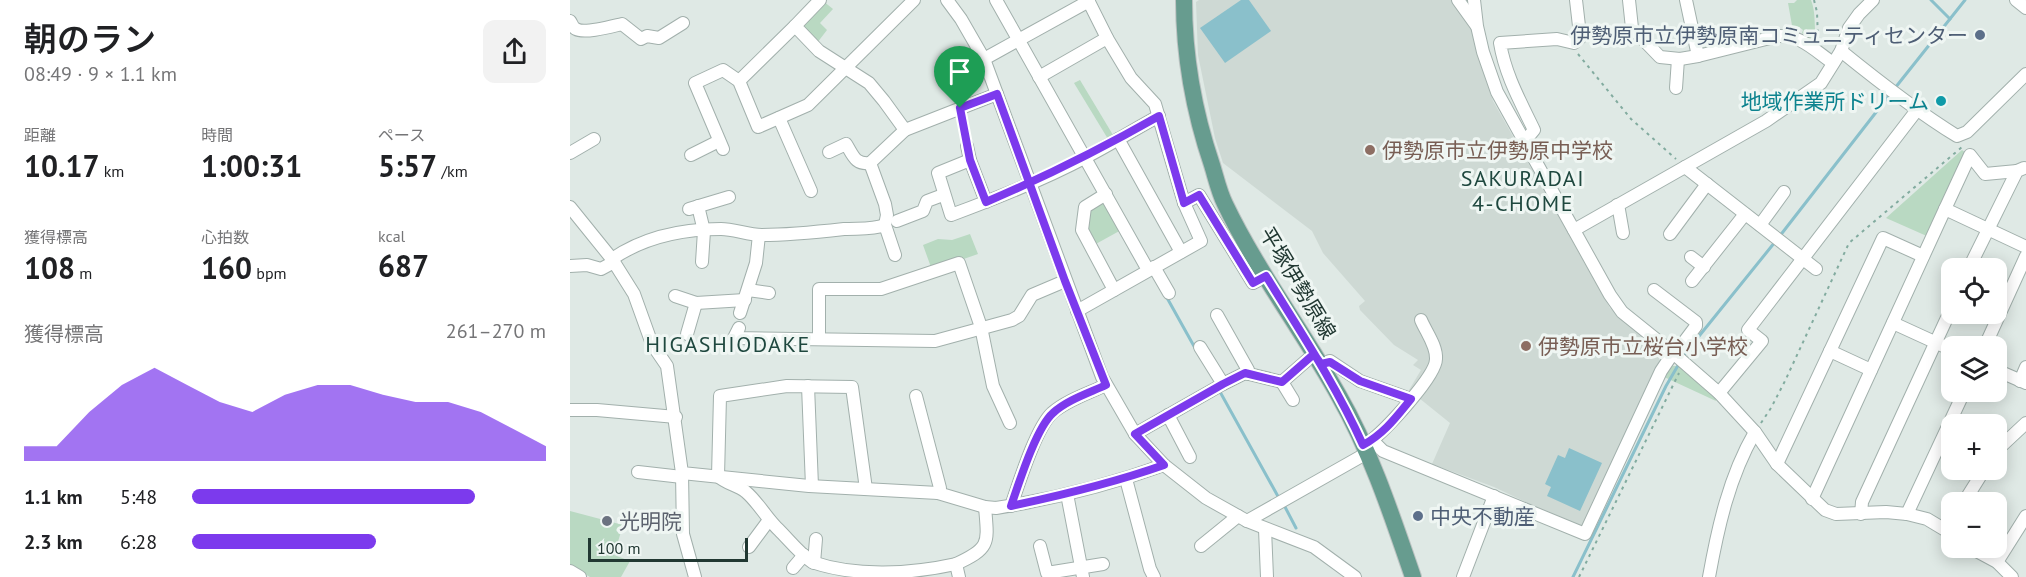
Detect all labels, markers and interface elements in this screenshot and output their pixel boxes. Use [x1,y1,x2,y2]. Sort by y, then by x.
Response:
text: 朝のラン [24,17,156,60]
button: share [483,20,546,83]
place label: 伊勢原市立伊勢原南コミュニティセンター [1570,22,1968,49]
marker: 伊勢原市立伊勢原南コミュニティセンター [1973,28,1987,42]
pin [934,46,985,108]
icon: arrive [943,55,976,88]
text: 08:49 · 9 × 1.1 km [24,61,177,87]
place label: 地域作業所ドリーム [1741,88,1929,115]
marker: 地域作業所ドリーム [1934,94,1948,108]
text: 距離 [24,125,56,145]
text: 時間 [201,125,233,145]
text: ペース [378,125,425,145]
place label: 伊勢原市立伊勢原中学校 [1382,137,1613,164]
marker: 伊勢原市立伊勢原中学校 [1363,143,1377,157]
text: 10.17 [24,146,99,185]
text: 1:00:31 [201,146,302,185]
text: 5:57 [378,146,437,185]
text: km [99,161,124,181]
text: /km [437,161,468,181]
district label: SAKURADAI 4-CHOME [1461,164,1585,217]
street label: 平塚伊勢原線 [1254,222,1342,344]
text: kcal [378,226,405,246]
text: 獲得標高 [24,227,88,247]
text: 心拍数 [201,227,249,247]
text: 687 [378,246,429,285]
text: 108 [24,248,75,287]
text: 160 [201,248,252,287]
map controls [1941,258,2007,558]
button: locate [1941,258,2007,324]
text: m [75,263,92,283]
text: bpm [252,263,287,283]
text: 261–270 m [446,318,546,344]
text: 獲得標高 [24,321,104,347]
district label: HIGASHIODAKE [645,330,811,358]
place label: 伊勢原市立桜台小学校 [1538,333,1748,360]
button: layers [1941,336,2007,402]
marker: 伊勢原市立桜台小学校 [1519,339,1533,353]
button: + [1941,414,2007,480]
text: 1.1 km [24,484,83,510]
text: 5:48 [120,484,157,510]
button: − [1941,492,2007,558]
place label: 中央不動産 [1430,503,1535,530]
place label: 光明院 [619,508,682,535]
marker: 中央不動産 [1411,509,1425,523]
marker: 光明院 [600,514,614,528]
text: 2.3 km [24,529,83,555]
text: 6:28 [120,529,157,555]
scale bar [588,535,748,562]
text: 100 m [597,538,640,558]

